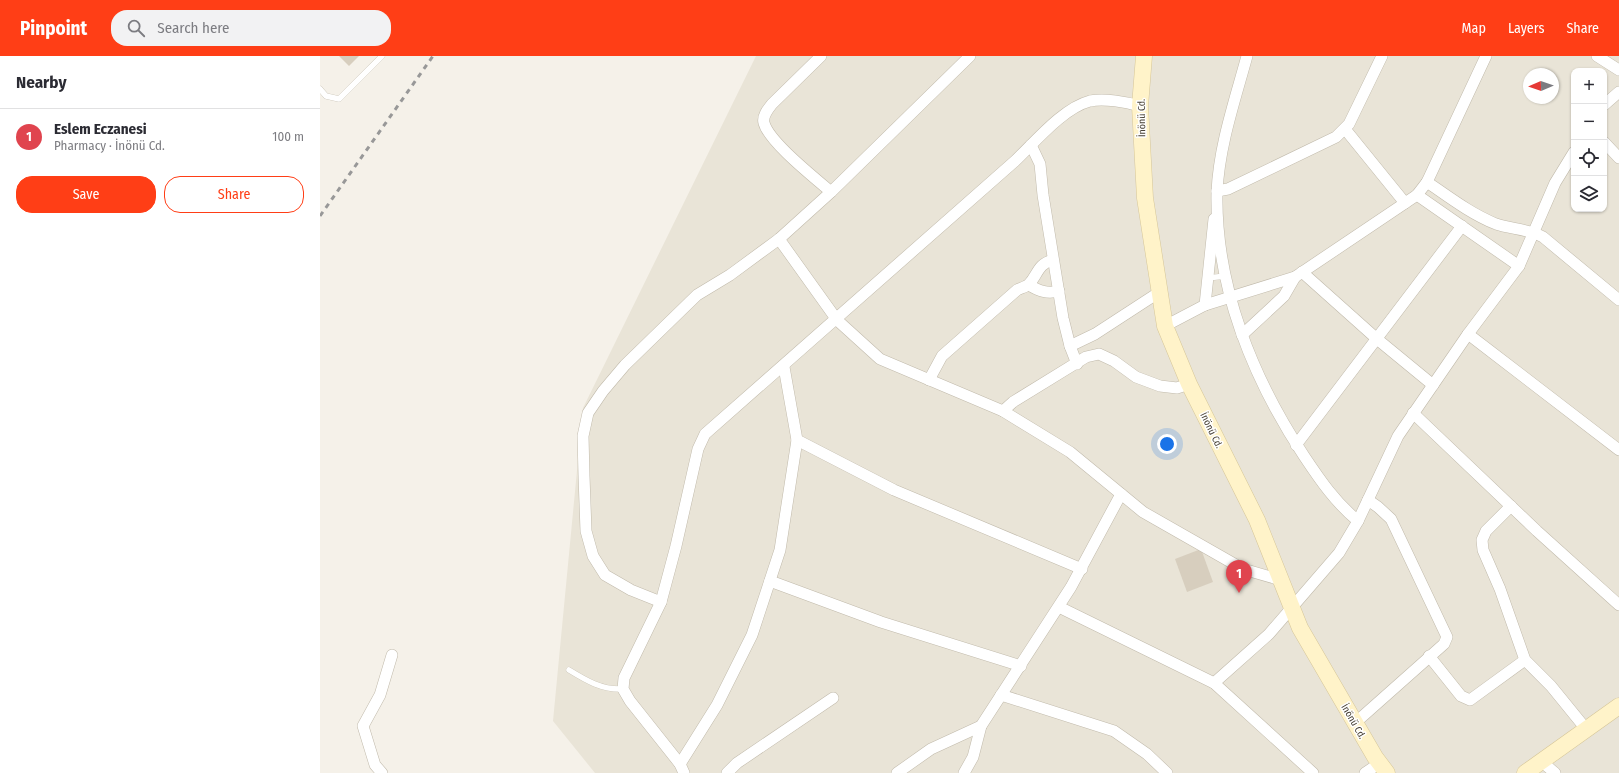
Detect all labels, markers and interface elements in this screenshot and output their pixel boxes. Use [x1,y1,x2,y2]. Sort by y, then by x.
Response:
search box [111,10,391,46]
text: Pinpoint [20,17,87,40]
icon: search [125,17,147,39]
text: Search here [157,19,230,37]
text: Map [1462,20,1486,37]
text: Layers [1508,20,1544,37]
text: Share [1566,20,1599,37]
north arrow [1523,68,1559,104]
map controls [1571,68,1607,212]
button: + [1571,68,1607,104]
text: Nearby [16,72,67,93]
street label: İnönü Cd. [1134,99,1148,137]
button: − [1571,104,1607,140]
text: Eslem Eczanesi [54,120,147,138]
text: 1 [26,129,32,144]
text: 100 m [272,129,304,144]
text: Pharmacy · İnönü Cd. [54,138,165,153]
button: locate [1571,140,1607,176]
button: Save [16,176,156,213]
button: Share [164,176,304,213]
button: layers [1571,176,1607,212]
street label: İnönü Cd. [1197,410,1227,450]
your location [1157,434,1177,454]
pin: 1 [1226,560,1252,593]
street label: İnönü Cd. [1338,701,1370,741]

